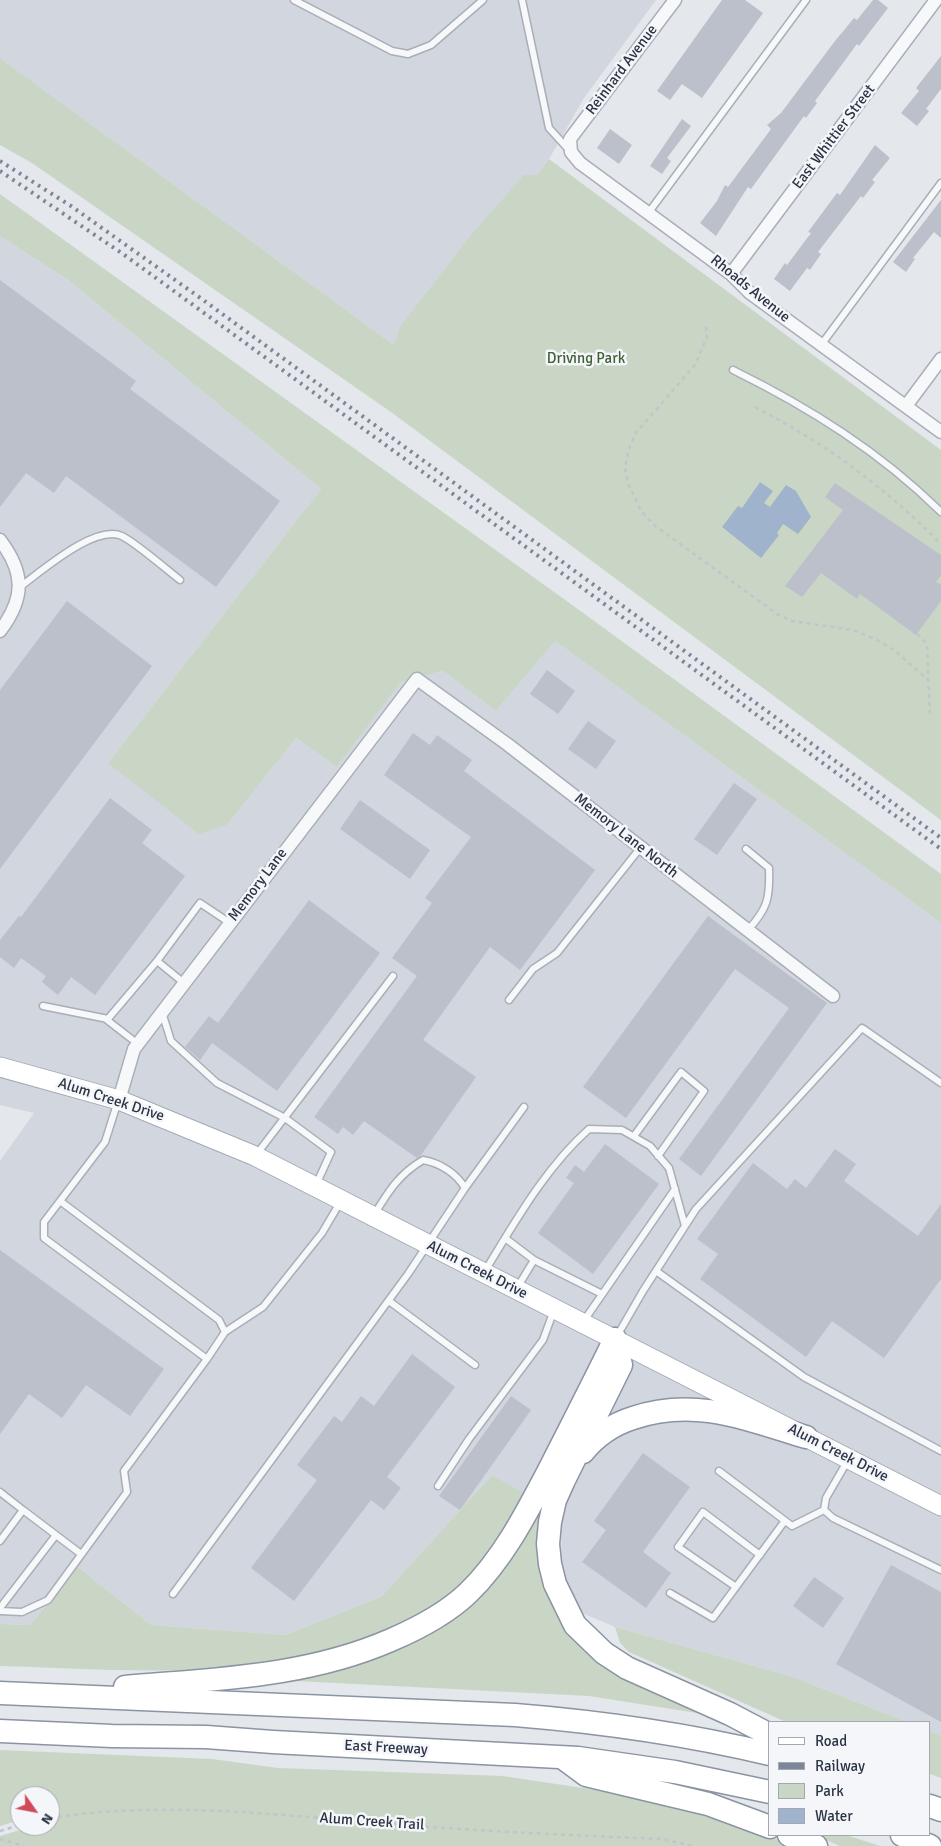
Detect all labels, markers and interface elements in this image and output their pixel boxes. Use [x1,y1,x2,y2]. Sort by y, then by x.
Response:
street label: Reinhard Avenue [582,22,662,118]
street label: East Whittier Street [789,81,879,193]
street label: Rhoads Avenue [707,251,793,327]
park label: Driving Park [547,350,625,368]
street label: Memory Lane North [570,790,682,882]
street label: Memory Lane [225,845,291,925]
street label: Alum Creek Drive [56,1074,166,1126]
street label: Alum Creek Drive [424,1237,530,1303]
street label: Alum Creek Drive [785,1420,891,1486]
legend [768,1721,931,1836]
text: Road [815,1732,847,1750]
street label: East Freeway [344,1737,428,1759]
text: Railway [815,1757,865,1775]
text: Park [815,1782,844,1800]
north arrow [10,1786,60,1836]
text: Water [815,1807,853,1825]
street label: Alum Creek Trail [319,1809,425,1835]
text: N [37,1810,57,1828]

